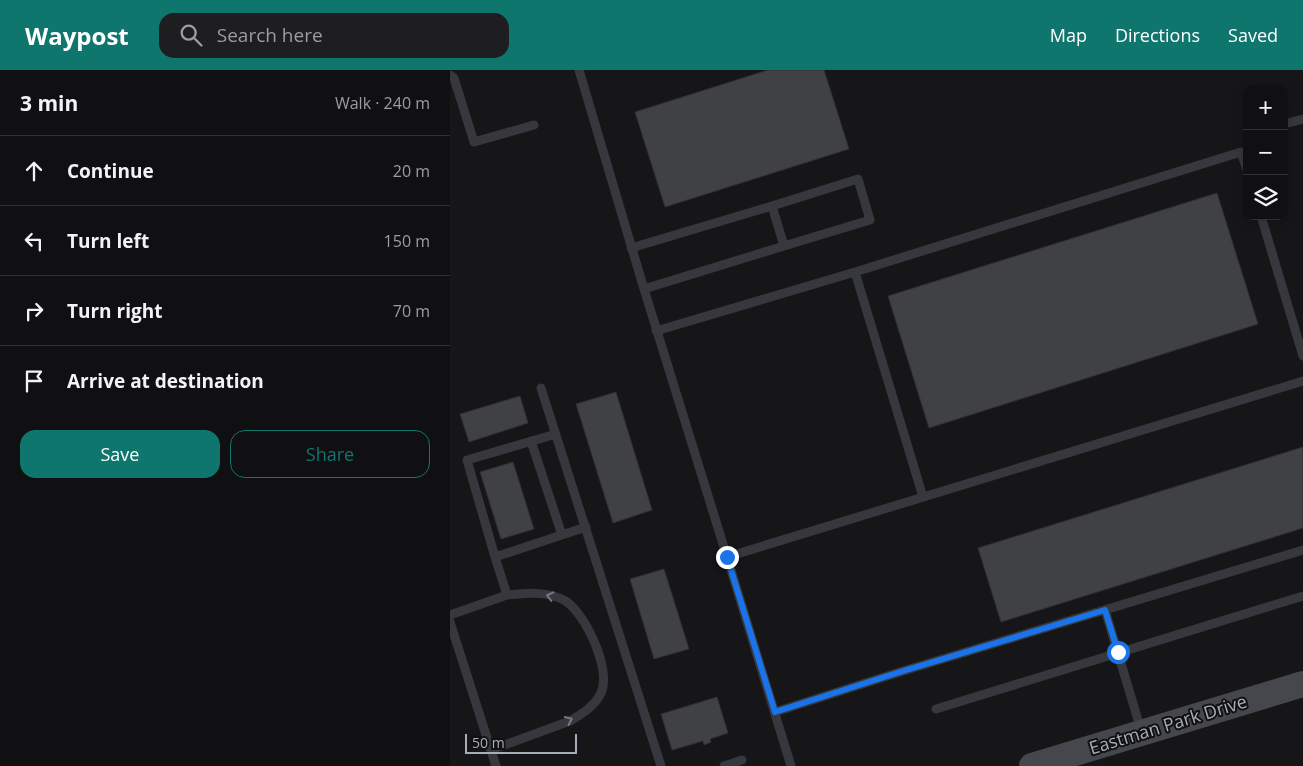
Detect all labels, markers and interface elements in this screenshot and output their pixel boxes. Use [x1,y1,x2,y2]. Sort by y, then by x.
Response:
search box [159,13,509,58]
text: Waypost [25,19,129,52]
icon: search [177,21,205,49]
text: Search here [217,22,323,48]
text: Map [1050,23,1087,47]
text: Directions [1115,23,1200,47]
text: Saved [1228,23,1278,47]
map controls [1243,85,1288,220]
button: + [1243,85,1288,130]
text: 3 min [20,89,78,117]
text: Walk · 240 m [335,92,430,114]
button: − [1243,130,1288,175]
icon: ahead [20,157,48,185]
text: Continue [67,158,154,184]
text: 20 m [393,160,430,182]
button: layers [1243,175,1288,220]
icon: left [20,227,48,255]
text: Turn left [67,228,149,254]
text: 150 m [384,230,430,252]
icon: right [20,297,48,325]
text: Turn right [67,298,162,324]
text: 70 m [393,300,430,322]
icon: arrive [20,367,48,395]
text: Arrive at destination [67,368,264,394]
button: Save [20,430,220,478]
button: Share [230,430,430,478]
route end [716,546,739,569]
one-way arrow [546,591,554,602]
route start [1107,641,1130,664]
street label: Eastman Park Drive [1086,689,1250,759]
one-way arrow [564,716,573,727]
scale bar [465,731,578,754]
text: 50 m [472,733,505,752]

